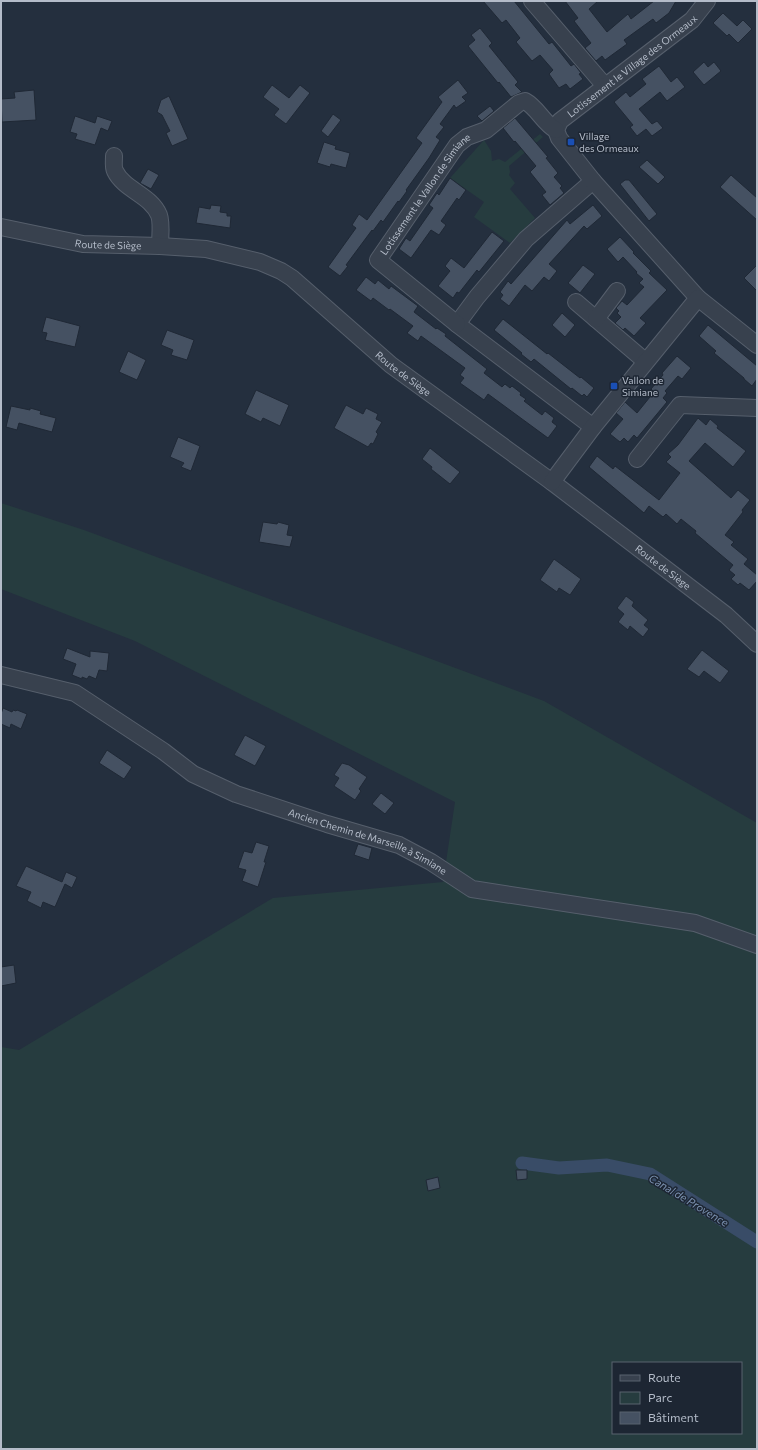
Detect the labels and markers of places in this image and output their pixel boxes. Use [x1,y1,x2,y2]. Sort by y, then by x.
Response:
place label: Village des Ormeaux [579,130,639,154]
marker: Village des Ormeaux [566,137,576,147]
place label: Vallon de Simiane [622,374,663,398]
marker: Vallon de Simiane [609,381,619,391]

